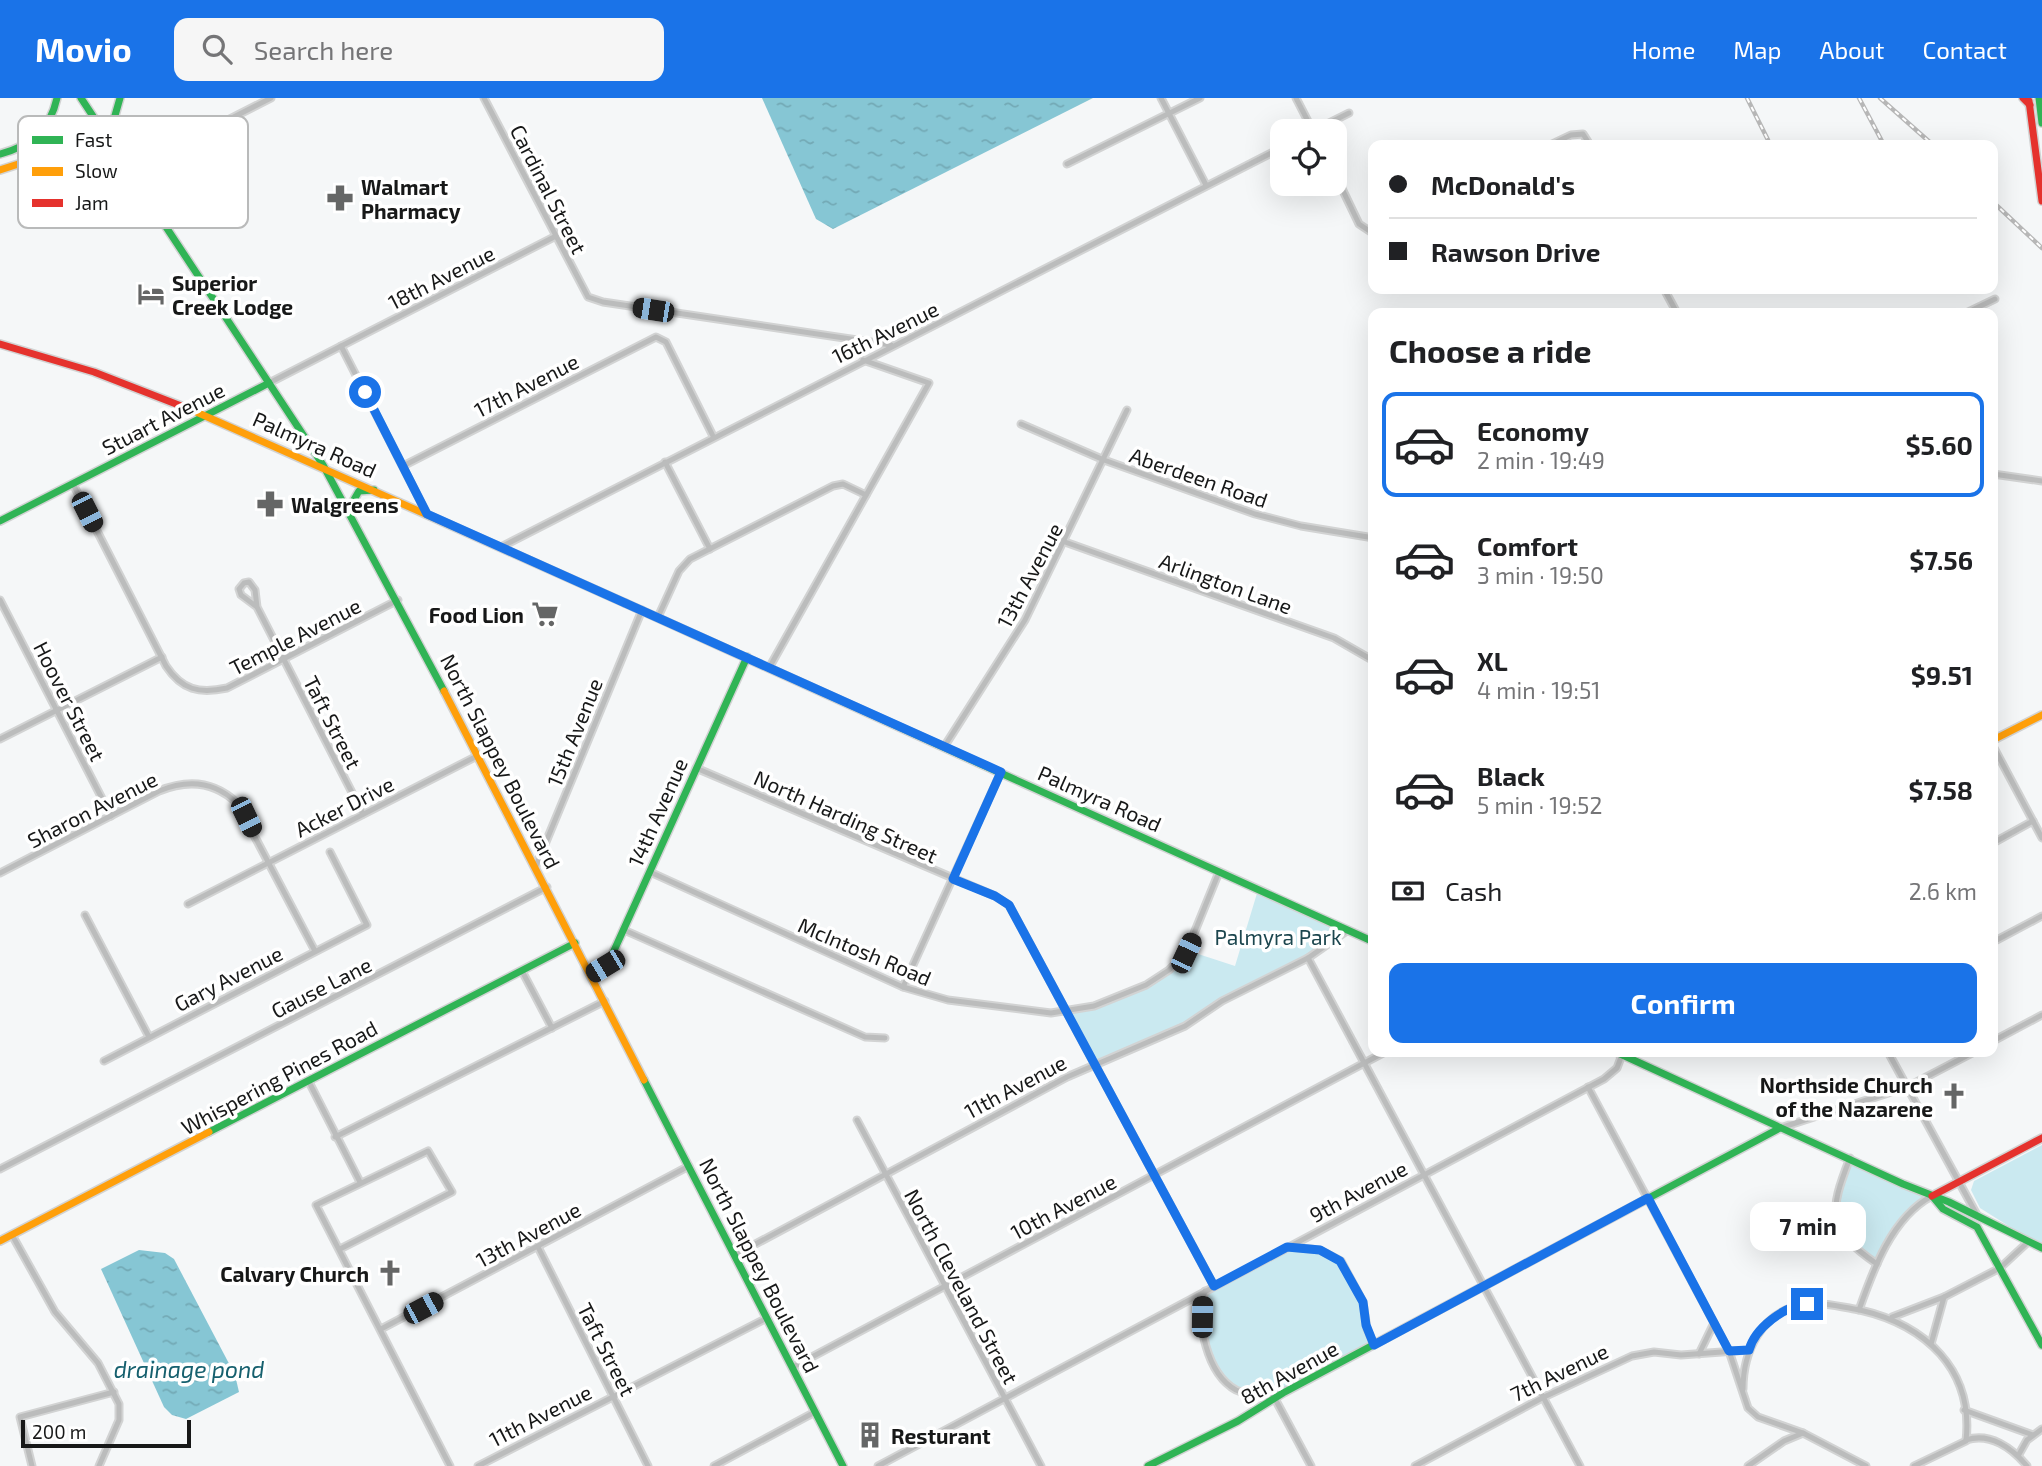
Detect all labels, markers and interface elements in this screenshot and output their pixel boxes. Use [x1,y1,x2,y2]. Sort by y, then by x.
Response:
search box [174,18,664,81]
text: Movio [35,29,132,69]
icon: search [198,30,236,68]
text: Search here [254,34,393,65]
text: Home [1632,35,1695,64]
text: Map [1733,35,1781,64]
text: About [1819,35,1885,64]
text: Contact [1923,35,2007,64]
legend [18,116,248,228]
map controls [1270,119,1347,196]
button: locate [1270,119,1347,196]
street label: Cardinal Street [506,120,592,258]
text: Fast [75,128,112,151]
text: Slow [75,159,118,182]
text: McDonald's [1431,169,1575,200]
place label: Walmart Pharmacy [361,174,461,224]
pharmacy icon: Walmart Pharmacy [325,183,355,213]
text: Jam [75,191,109,214]
text: Rawson Drive [1431,236,1600,267]
street label: 18th Avenue [384,240,498,314]
place label: Superior Creek Lodge [172,270,293,319]
hotel icon: Superior Creek Lodge [136,279,166,309]
car [631,296,676,324]
street label: 16th Avenue [828,296,942,368]
text: Choose a ride [1389,331,1592,369]
street label: 17th Avenue [470,348,582,422]
street label: Stuart Avenue [98,376,228,460]
route start [349,376,381,408]
street label: Palmyra Road [249,406,381,482]
icon: car [1393,413,1456,476]
text: Economy [1477,415,1589,446]
text: $5.60 [1905,429,1973,460]
street label: Aberdeen Road [1127,442,1271,512]
text: 2 min · 19:49 [1477,446,1605,474]
car [69,489,106,535]
pharmacy icon: Walgreens [255,489,285,519]
place label: Walgreens [291,492,399,517]
street label: 13th Avenue [991,518,1067,632]
icon: car [1393,528,1456,591]
text: Comfort [1477,530,1578,561]
text: $7.56 [1909,544,1973,575]
street label: Arlington Lane [1156,547,1296,619]
text: 3 min · 19:50 [1477,561,1604,589]
street label: Temple Avenue [225,592,365,680]
supermarket icon: Food Lion [530,599,560,629]
place label: Food Lion [429,602,524,627]
street label: Hoover Street [29,637,111,765]
icon: car [1393,643,1456,706]
text: XL [1477,645,1508,676]
street label: North Slappey Boulevard [436,649,566,873]
text: $9.51 [1911,659,1973,690]
street label: Taft Street [299,671,367,773]
street label: 15th Avenue [541,674,607,790]
text: 4 min · 19:51 [1477,676,1600,704]
street label: 14th Avenue [622,754,692,870]
icon: car [1393,758,1456,821]
street label: Palmyra Road [1034,760,1166,836]
text: Black [1477,760,1545,791]
street label: North Harding Street [750,764,942,868]
street label: Sharon Avenue [23,766,161,852]
street label: Acker Drive [290,770,398,842]
text: $7.58 [1908,774,1973,805]
text: 5 min · 19:52 [1477,791,1602,819]
car [228,794,265,840]
icon: cash [1389,872,1427,910]
text: Cash [1445,875,1502,906]
text: 2.6 km [1909,877,1977,905]
street label: McIntosh Road [795,912,935,990]
park label: Palmyra Park [1214,924,1342,949]
car [1168,930,1205,976]
street label: Gary Avenue [170,940,286,1016]
car [582,946,629,986]
street label: Gause Lane [267,951,375,1023]
button: Confirm [1389,963,1977,1043]
street label: Whispering Pines Road [177,1015,381,1139]
street label: 11th Avenue [960,1049,1070,1123]
place label: Northside Church of the Nazarene [1760,1072,1933,1121]
church icon: Northside Church of the Nazarene [1939,1081,1969,1111]
street label: North Slappey Boulevard [695,1153,825,1377]
street label: 9th Avenue [1305,1155,1411,1227]
street label: 10th Avenue [1006,1168,1120,1244]
street label: North Cleveland Street [900,1184,1024,1388]
street label: 13th Avenue [471,1196,585,1272]
callout: 7 min [1749,1202,1865,1252]
text: 7 min [1779,1212,1837,1240]
church icon: Calvary Church [375,1258,405,1288]
place label: Calvary Church [220,1261,369,1287]
route end [1791,1288,1823,1320]
car [400,1289,447,1327]
car [1192,1296,1213,1338]
street label: Taft Street [573,1298,641,1400]
street label: 8th Avenue [1236,1335,1342,1409]
street label: 7th Avenue [1506,1338,1612,1406]
water label: drainage pond [114,1355,264,1383]
street label: 11th Avenue [485,1379,595,1451]
scale bar [21,1417,191,1449]
text: 200 m [32,1420,86,1443]
building icon: Resturant [855,1420,885,1450]
place label: Resturant [891,1423,991,1448]

